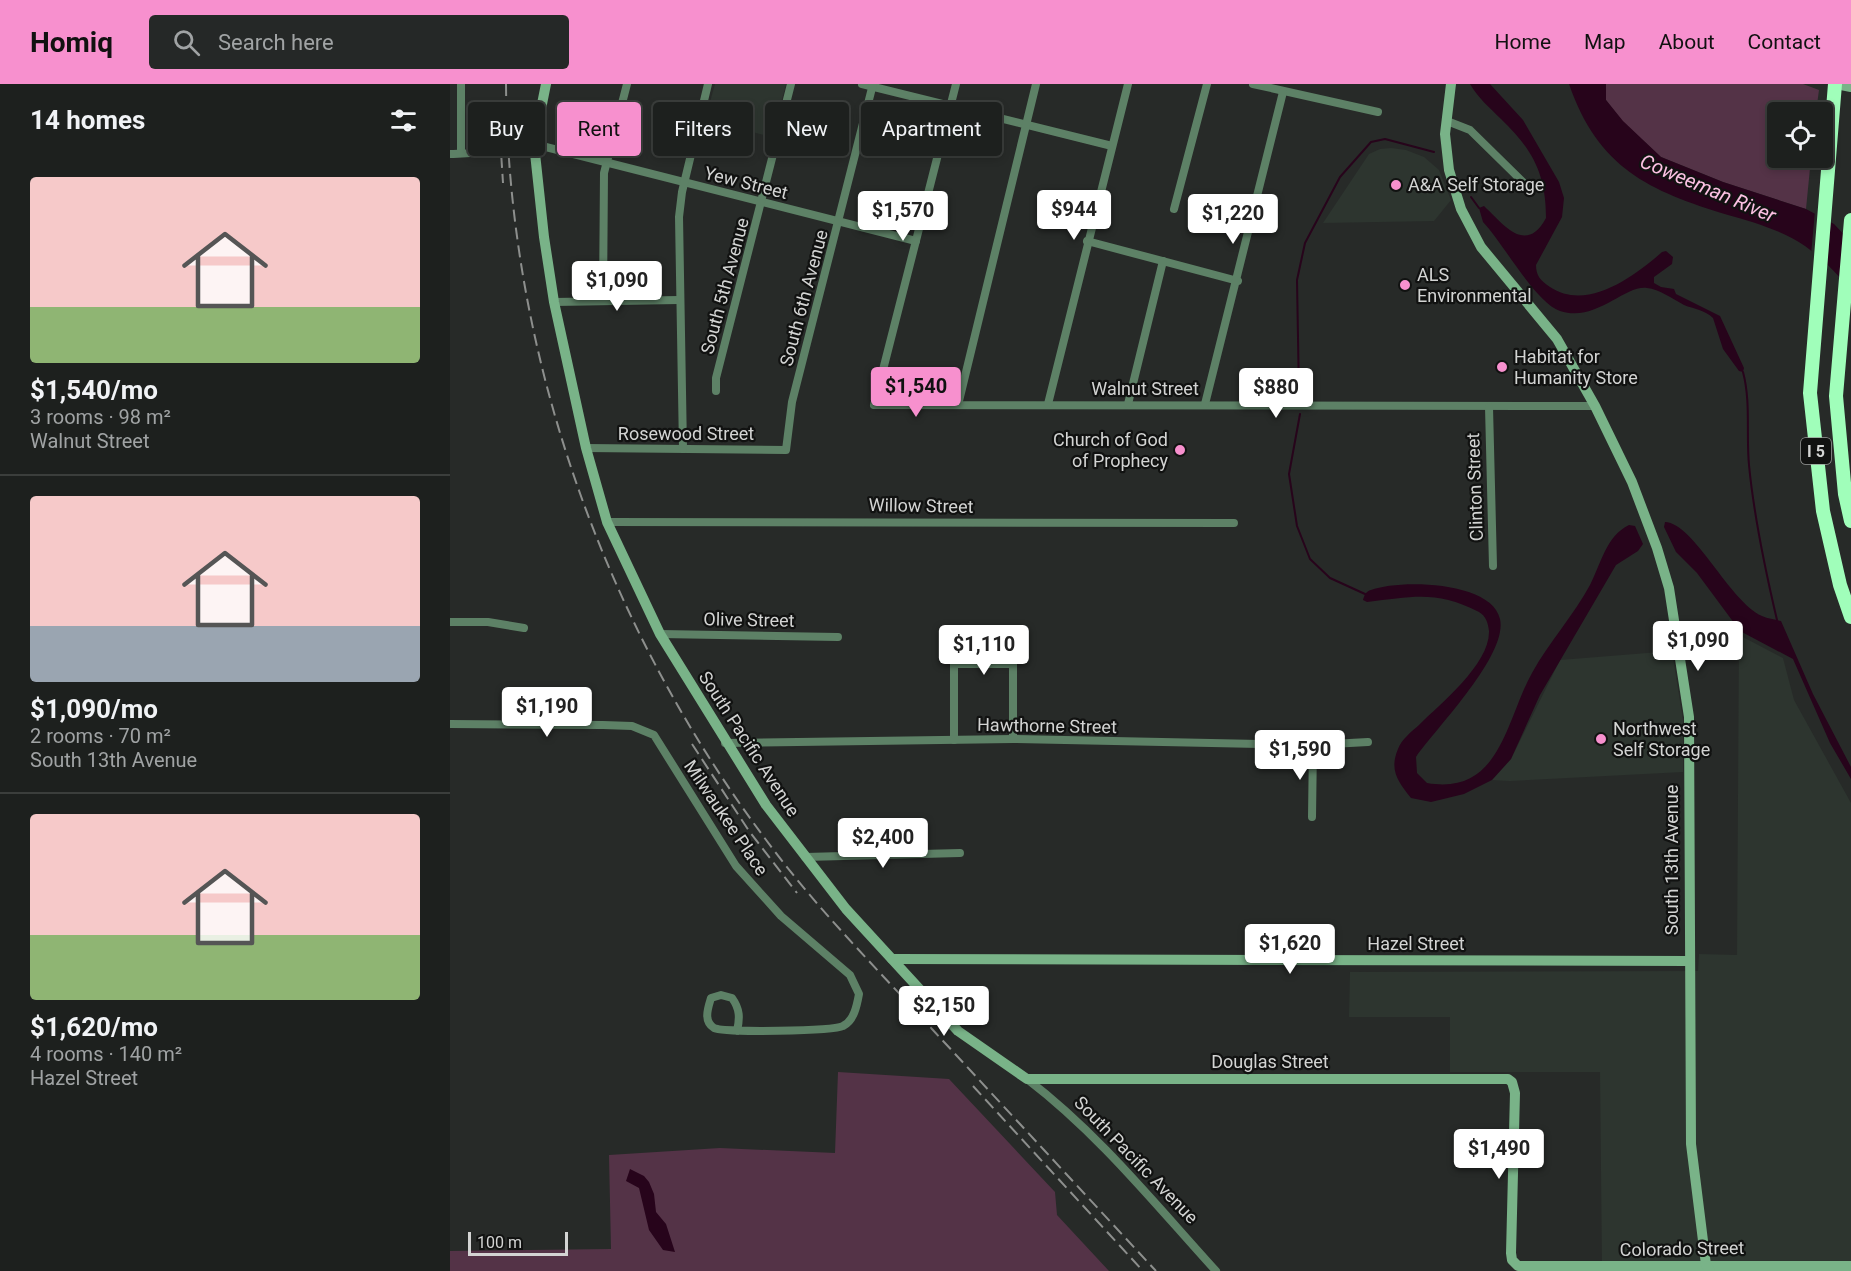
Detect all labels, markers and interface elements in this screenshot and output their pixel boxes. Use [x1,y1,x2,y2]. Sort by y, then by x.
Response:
search box [149,15,569,69]
text: Homiq [30,26,113,59]
icon: search [170,26,203,59]
text: Search here [218,30,334,55]
text: Home [1495,30,1551,54]
text: Map [1584,30,1626,54]
text: About [1659,30,1715,54]
text: Contact [1748,30,1821,54]
chip: Buy [468,102,545,156]
chip: Rent [557,102,641,156]
chip: Filters [653,102,753,156]
chip: New [765,102,849,156]
chip: Apartment [861,102,1002,156]
map controls [1767,102,1833,168]
button: locate [1767,102,1833,168]
icon: filters [387,104,420,137]
text: 14 homes [30,105,145,135]
water label: Coweeman River [1637,149,1781,228]
street label: Yew Street [702,162,790,203]
place label: A&A Self Storage [1408,174,1544,195]
marker: A&A Self Storage [1389,178,1403,192]
pin: $944 [1038,190,1110,241]
pin: $1,570 [854,191,952,242]
pin: $1,220 [1184,194,1282,245]
text: $944 [1051,197,1097,221]
text: $1,570 [872,198,934,222]
text: $1,220 [1202,201,1264,225]
street label: South 5th Avenue [696,215,753,356]
icon: home [171,216,279,324]
street label: South 6th Avenue [775,227,832,368]
pin: $1,090 [568,261,666,312]
place label: ALS Environmental [1417,264,1532,306]
text: $1,090 [586,268,648,292]
marker: ALS Environmental [1398,278,1412,292]
place label: Habitat for Humanity Store [1514,346,1638,388]
marker: Habitat for Humanity Store [1495,360,1509,374]
pin: $1,540 [867,367,965,418]
pin: $880 [1240,368,1312,419]
text: $1,540 [885,374,947,398]
text: $1,540/mo [30,375,158,405]
text: $880 [1253,375,1299,399]
street label: Walnut Street [1091,378,1199,399]
text: 3 rooms · 98 m² [30,405,171,429]
street label: Rosewood Street [618,423,754,444]
text: Walnut Street [30,429,150,453]
place label: Church of God of Prophecy [1053,429,1168,471]
street label: Clinton Street [1462,432,1487,541]
road number: I 5 [1801,438,1831,464]
marker: Church of God of Prophecy [1173,443,1187,457]
street label: Willow Street [868,494,974,517]
icon: home [171,535,279,643]
street label: Olive Street [703,608,795,631]
pin: $1,090 [1649,621,1747,672]
pin: $1,110 [935,625,1033,676]
text: $1,090 [1667,628,1729,652]
text: $1,110 [953,632,1015,656]
street label: South Pacific Avenue [695,667,804,820]
pin: $1,190 [498,687,596,738]
text: $1,090/mo [30,694,158,724]
text: $1,190 [516,694,578,718]
street label: Hawthorne Street [977,714,1117,737]
place label: Northwest Self Storage [1613,718,1710,760]
text: 2 rooms · 70 m² [30,724,171,748]
pin: $1,590 [1251,730,1349,781]
marker: Northwest Self Storage [1594,732,1608,746]
text: $1,590 [1269,737,1331,761]
text: South 13th Avenue [30,748,197,772]
street label: Milwaukee Place [680,756,773,879]
street label: South 13th Avenue [1661,785,1682,935]
pin: $2,400 [834,818,932,869]
text: $2,400 [852,825,914,849]
icon: home [171,853,279,961]
pin: $1,620 [1241,924,1339,975]
text: $1,620 [1259,931,1321,955]
street label: Hazel Street [1367,933,1465,954]
pin: $2,150 [895,986,993,1037]
text: $2,150 [913,993,975,1017]
text: $1,620/mo [30,1012,158,1042]
text: 4 rooms · 140 m² [30,1042,182,1066]
street label: Douglas Street [1211,1051,1329,1072]
text: Hazel Street [30,1066,138,1090]
street label: South Pacific Avenue [1070,1092,1203,1228]
pin: $1,490 [1450,1129,1548,1180]
text: $1,490 [1468,1136,1530,1160]
scale bar [468,1229,568,1256]
text: 100 m [477,1233,522,1252]
street label: Colorado Street [1620,1237,1745,1260]

